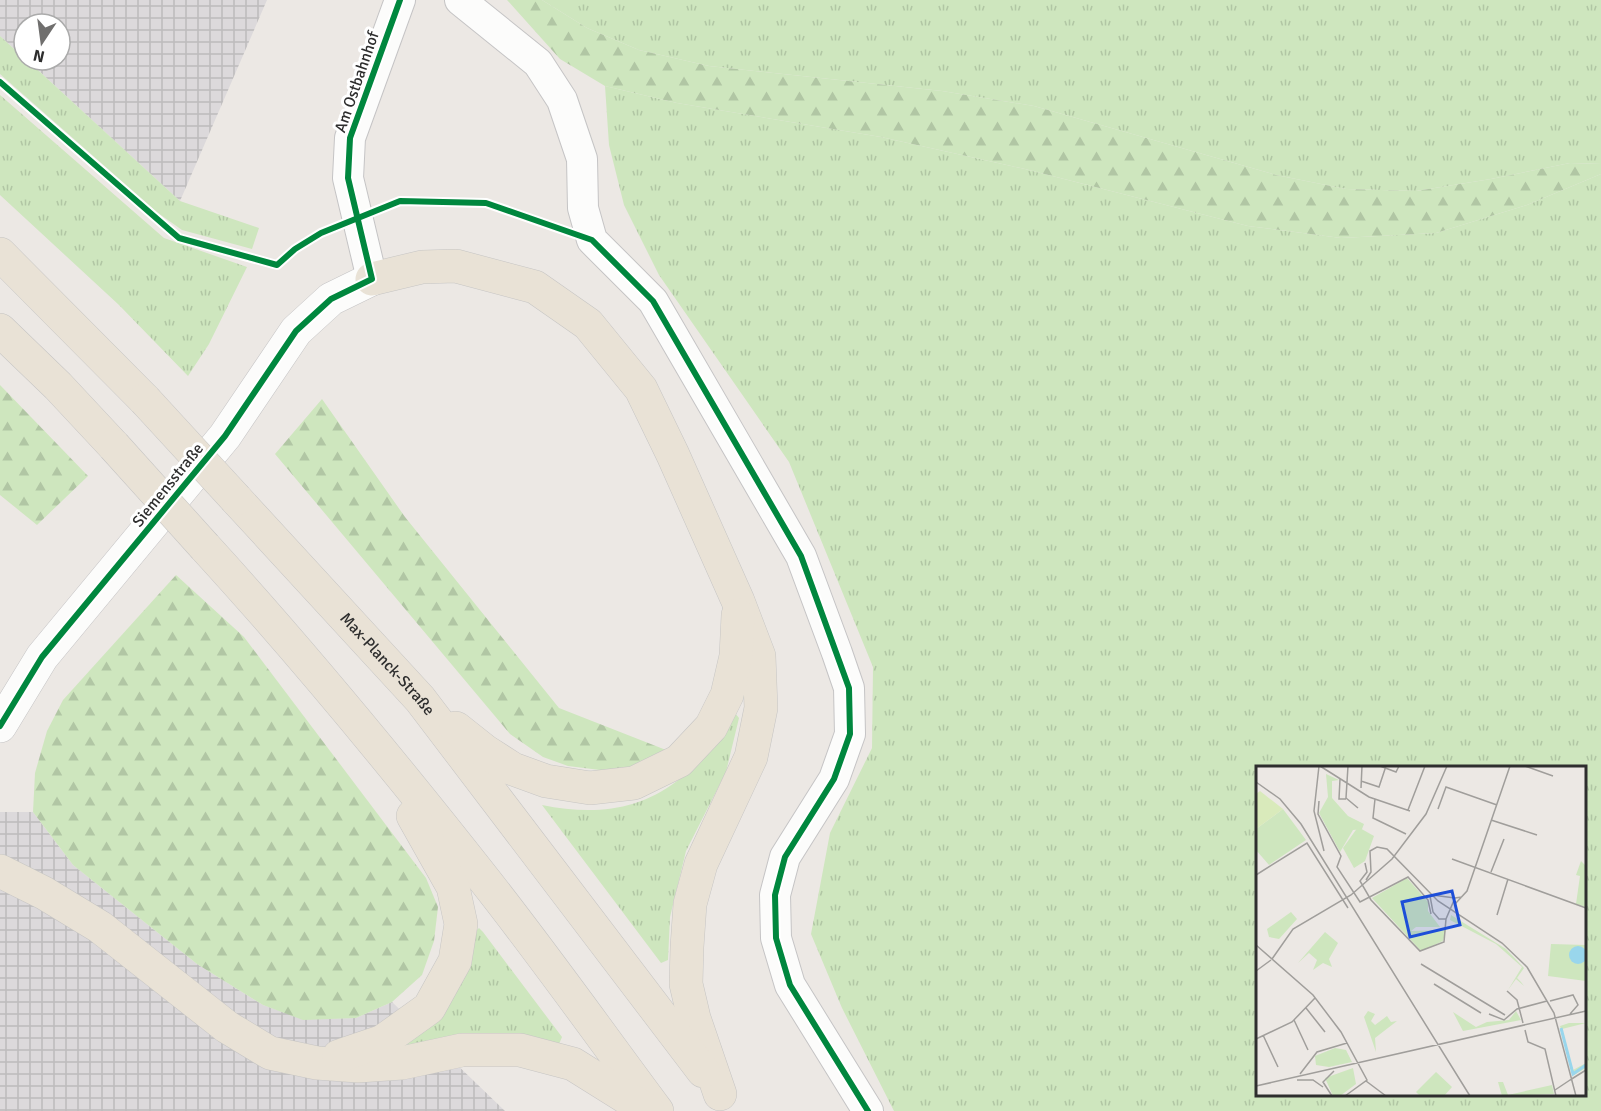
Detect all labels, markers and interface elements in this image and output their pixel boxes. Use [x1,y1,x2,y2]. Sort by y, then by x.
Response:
north arrow [12,12,72,72]
street label: Am Ostbahnhof [330,28,384,135]
text: N [31,45,47,67]
street label: Siemensstraße [128,439,208,531]
street label: Max-Planck-Straße [336,609,439,719]
inset map [1256,766,1586,1096]

